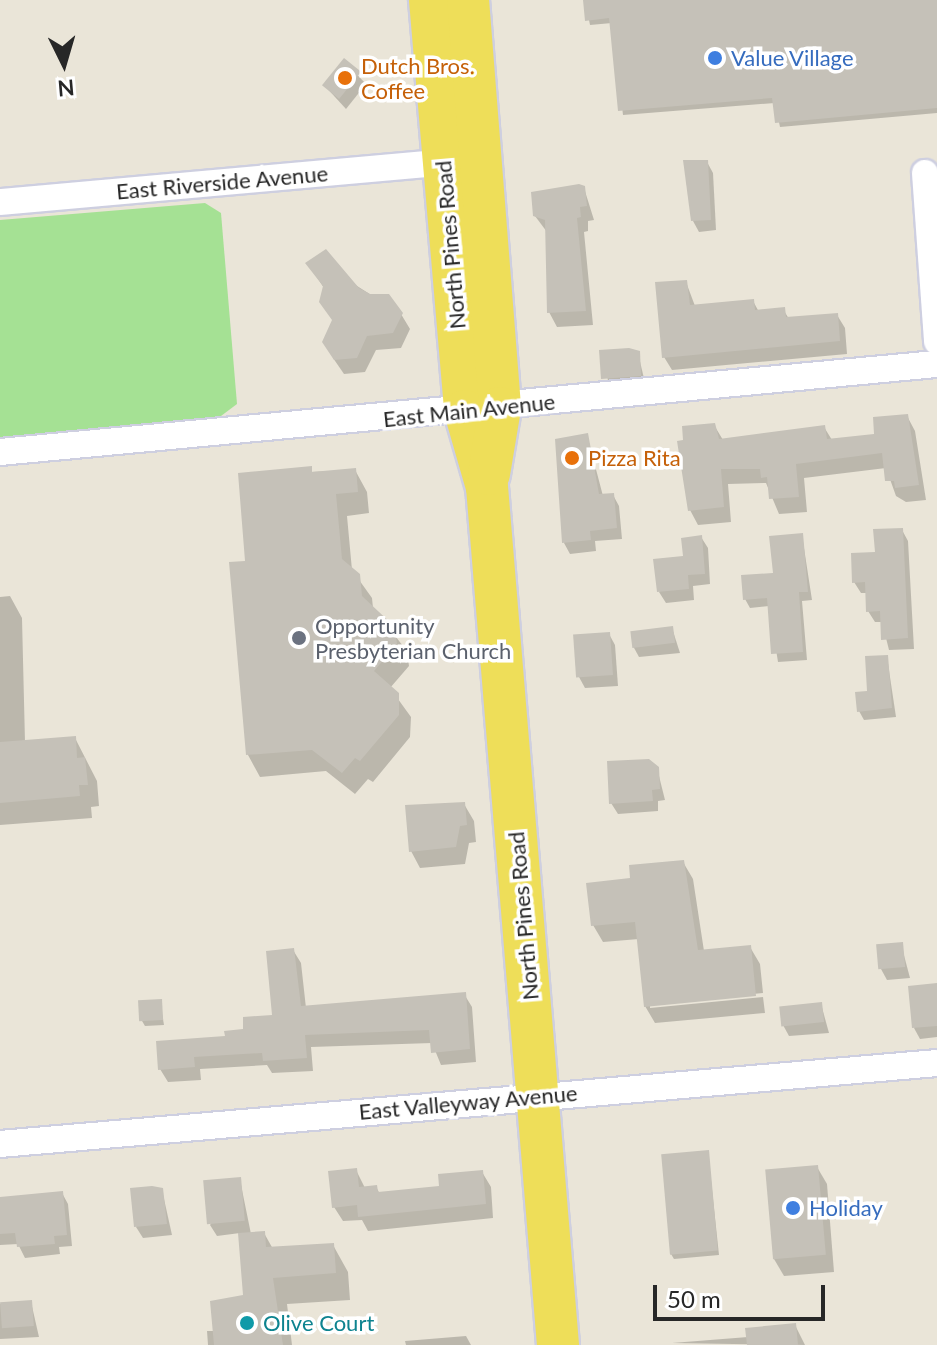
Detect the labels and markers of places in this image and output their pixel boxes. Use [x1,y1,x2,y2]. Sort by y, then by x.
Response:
place label: Value Village [731,45,854,71]
marker: Value Village [706,49,724,67]
place label: Dutch Bros. Coffee [361,52,475,104]
marker: Dutch Bros. Coffee [336,69,354,87]
place label: Pizza Rita [588,445,681,471]
marker: Pizza Rita [563,449,581,467]
place label: Opportunity Presbyterian Church [315,612,511,664]
marker: Opportunity Presbyterian Church [290,629,308,647]
place label: Holiday [809,1195,883,1221]
marker: Holiday [784,1199,802,1217]
place label: Olive Court [263,1310,374,1336]
marker: Olive Court [238,1314,256,1332]

